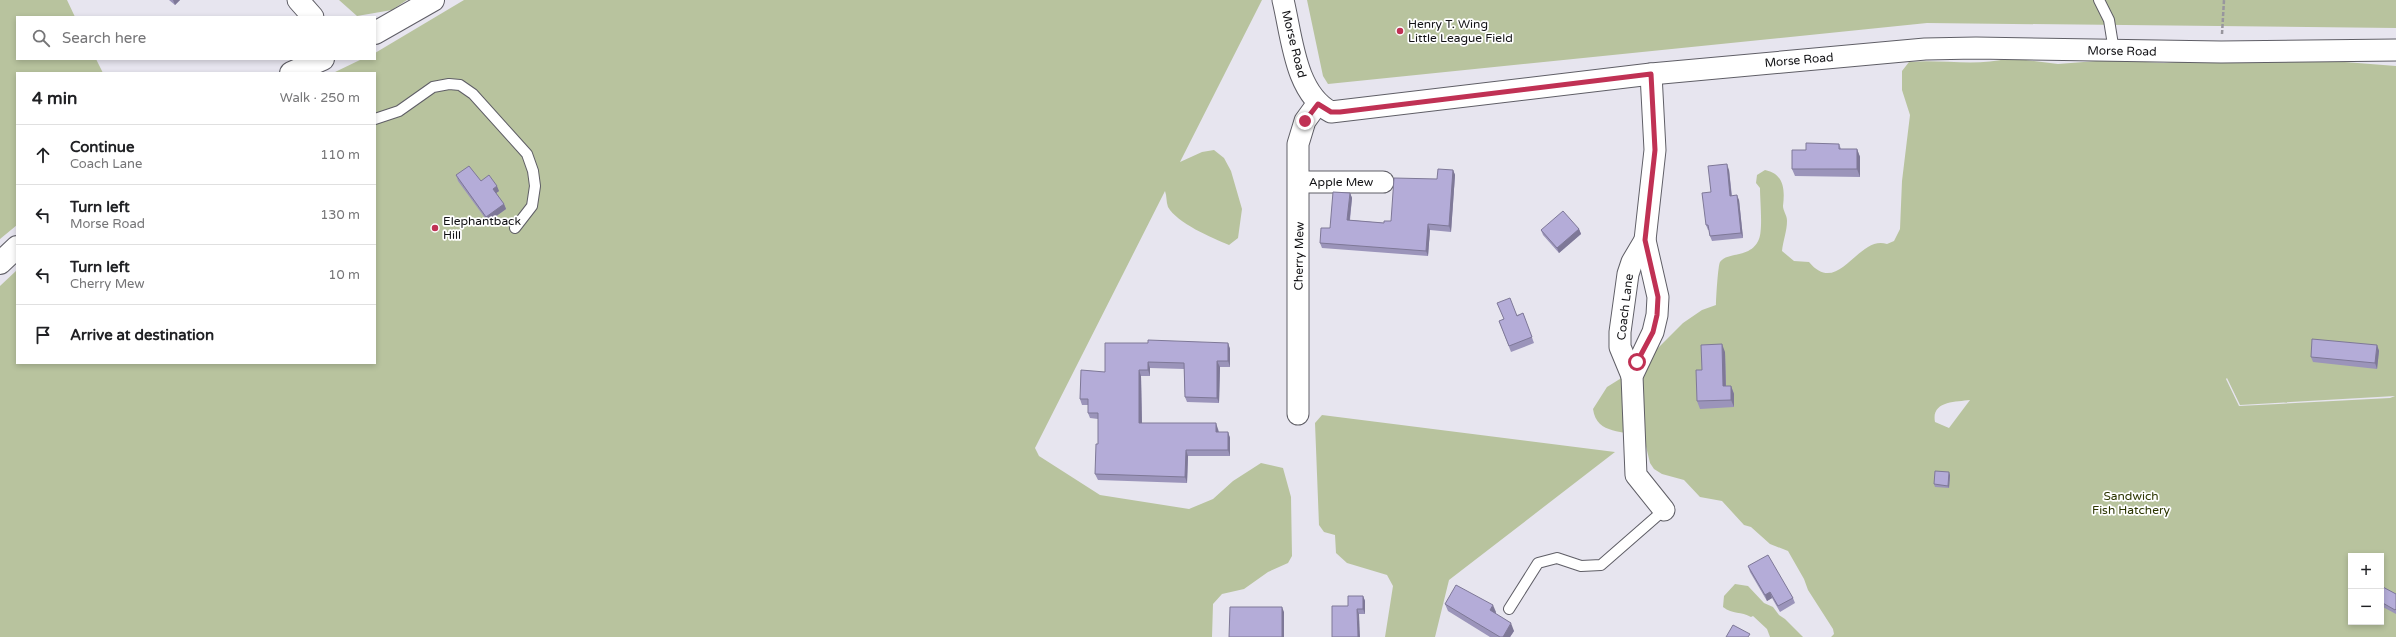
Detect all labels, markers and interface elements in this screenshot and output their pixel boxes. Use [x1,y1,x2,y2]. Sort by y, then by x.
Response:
street label: Morse Road [1279,9,1309,79]
search box [16,16,376,60]
place label: Henry T. Wing Little League Field [1408,17,1513,45]
marker: Henry T. Wing Little League Field [1395,26,1405,36]
icon: search [30,27,52,49]
text: Search here [62,29,146,47]
street label: Morse Road [2087,43,2157,59]
street label: Morse Road [1764,50,1834,70]
text: 4 min [32,88,77,109]
text: Walk · 250 m [280,90,360,106]
route end [1296,112,1314,130]
text: Continue [70,138,134,156]
icon: ahead [32,144,54,166]
text: 110 m [320,147,360,163]
text: Coach Lane [70,156,142,172]
street label: Apple Mew [1309,175,1374,189]
text: Turn left [70,198,130,216]
icon: left [32,204,54,226]
text: 130 m [320,207,360,223]
place label: Elephantback Hill [443,214,522,242]
text: Morse Road [70,216,145,232]
street label: Cherry Mew [1291,221,1307,291]
marker: Elephantback Hill [430,223,440,233]
text: Turn left [70,258,130,276]
icon: left [32,264,54,286]
text: 10 m [328,267,360,283]
street label: Coach Lane [1614,273,1636,341]
text: Cherry Mew [70,276,145,292]
icon: arrive [32,324,54,346]
text: Arrive at destination [70,326,214,344]
route start [1628,353,1646,371]
park label: Sandwich Fish Hatchery [2092,489,2171,517]
map controls [2348,553,2384,625]
button: + [2348,553,2384,589]
button: − [2348,589,2384,625]

